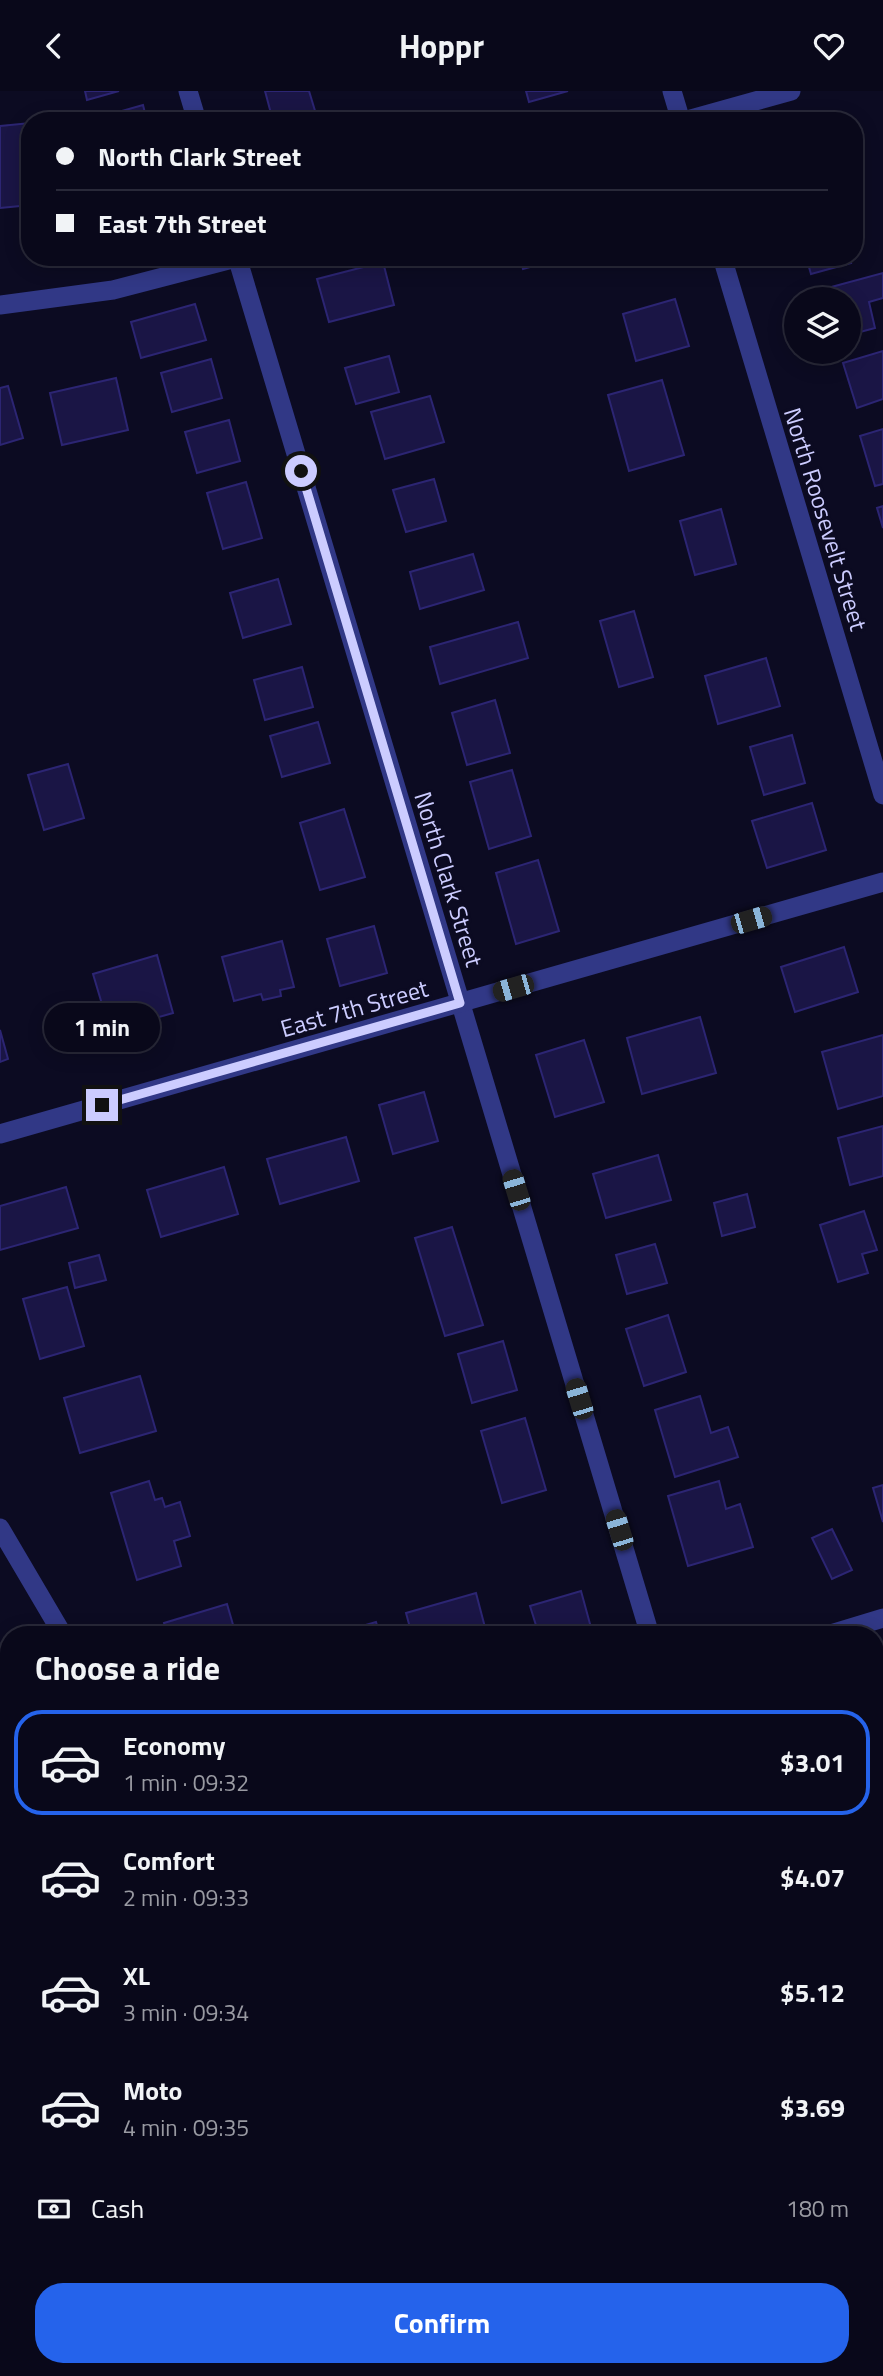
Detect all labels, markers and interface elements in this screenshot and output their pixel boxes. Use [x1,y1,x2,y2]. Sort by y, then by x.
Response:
text: Hoppr [399,22,484,70]
icon: back [35,27,73,65]
icon: heart [810,27,848,65]
text: North Clark Street [98,137,301,176]
text: East 7th Street [98,204,266,243]
map controls [784,287,861,364]
button: layers [784,287,861,364]
street label: North Roosevelt Street [775,403,877,635]
route start [285,455,317,487]
street label: North Clark Street [405,787,493,971]
car [728,904,775,936]
street label: East 7th Street [276,970,433,1046]
car [490,972,537,1004]
callout: 1 min [44,1003,160,1053]
text: 1 min [74,1010,130,1045]
route end [86,1089,118,1121]
car [500,1167,533,1213]
car [563,1376,596,1422]
car [603,1507,636,1553]
text: Choose a ride [35,1644,220,1692]
text: Economy [123,1726,225,1765]
icon: car [39,1731,102,1794]
text: $3.01 [780,1743,845,1782]
text: 1 min · 09:32 [123,1765,249,1800]
text: Comfort [123,1841,215,1880]
icon: car [39,1846,102,1909]
text: $4.07 [780,1858,845,1897]
text: 2 min · 09:33 [123,1880,249,1915]
text: XL [123,1956,150,1995]
icon: car [39,1961,102,2024]
text: $5.12 [780,1973,845,2012]
text: 3 min · 09:34 [123,1995,249,2030]
text: Moto [123,2071,182,2110]
icon: car [39,2076,102,2139]
text: $3.69 [780,2088,845,2127]
text: 4 min · 09:35 [123,2110,249,2145]
text: Cash [91,2189,144,2228]
icon: cash [35,2190,73,2228]
text: 180 m [786,2191,849,2226]
button: Confirm [35,2283,849,2363]

